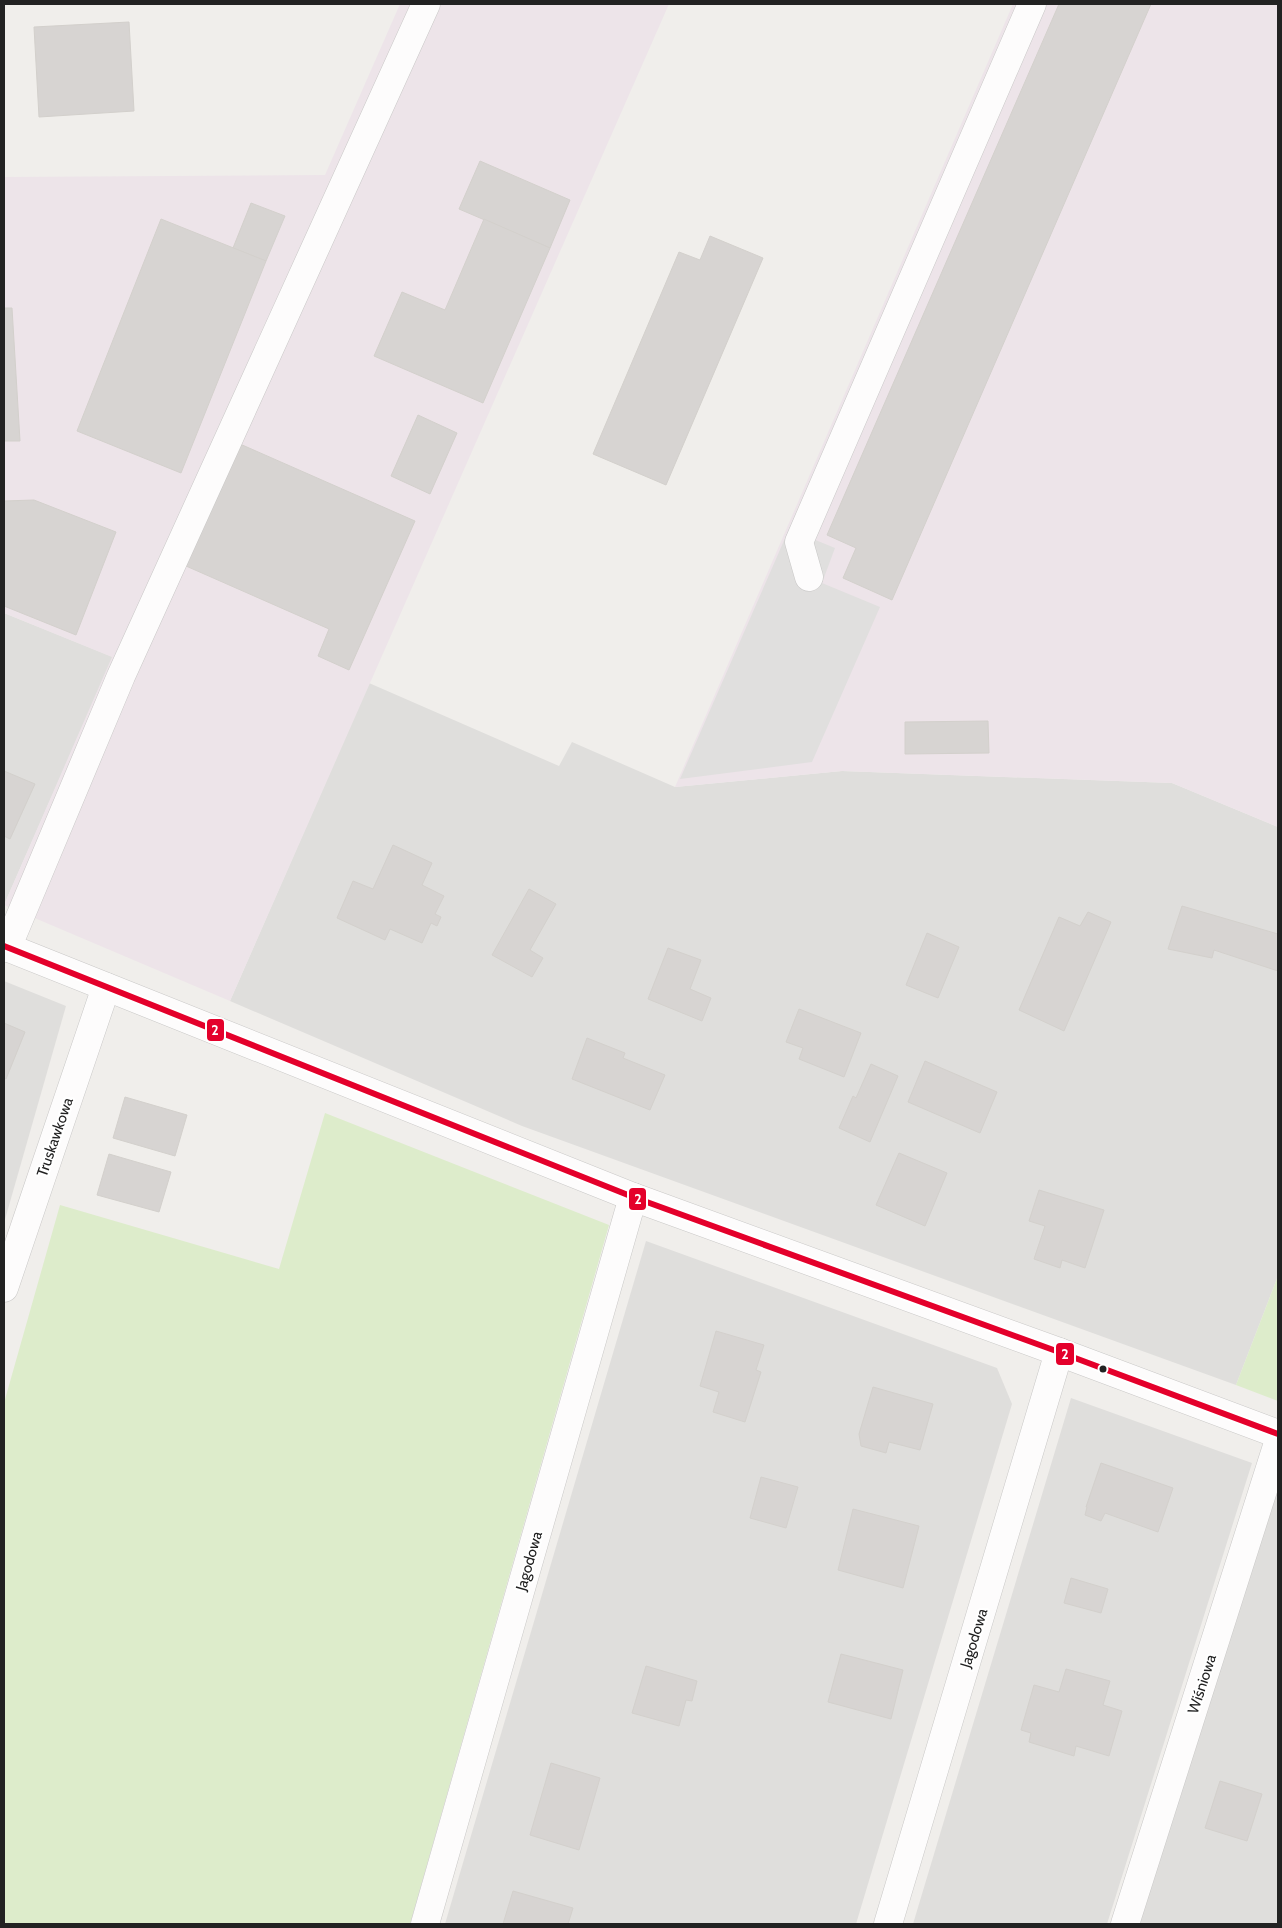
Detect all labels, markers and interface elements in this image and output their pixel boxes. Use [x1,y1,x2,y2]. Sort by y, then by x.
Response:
line badge: 2 [206,1018,225,1042]
text: 2 [211,1021,219,1039]
street label: Truskawkowa [33,1094,77,1179]
line badge: 2 [628,1187,647,1211]
text: 2 [634,1190,642,1208]
line badge: 2 [1055,1342,1075,1366]
text: 2 [1061,1345,1069,1363]
unlabelled marker [1098,1364,1108,1374]
street label: Jagodowa [512,1528,546,1594]
street label: Jagodowa [956,1605,992,1671]
street label: Wiśniowa [1184,1651,1220,1716]

